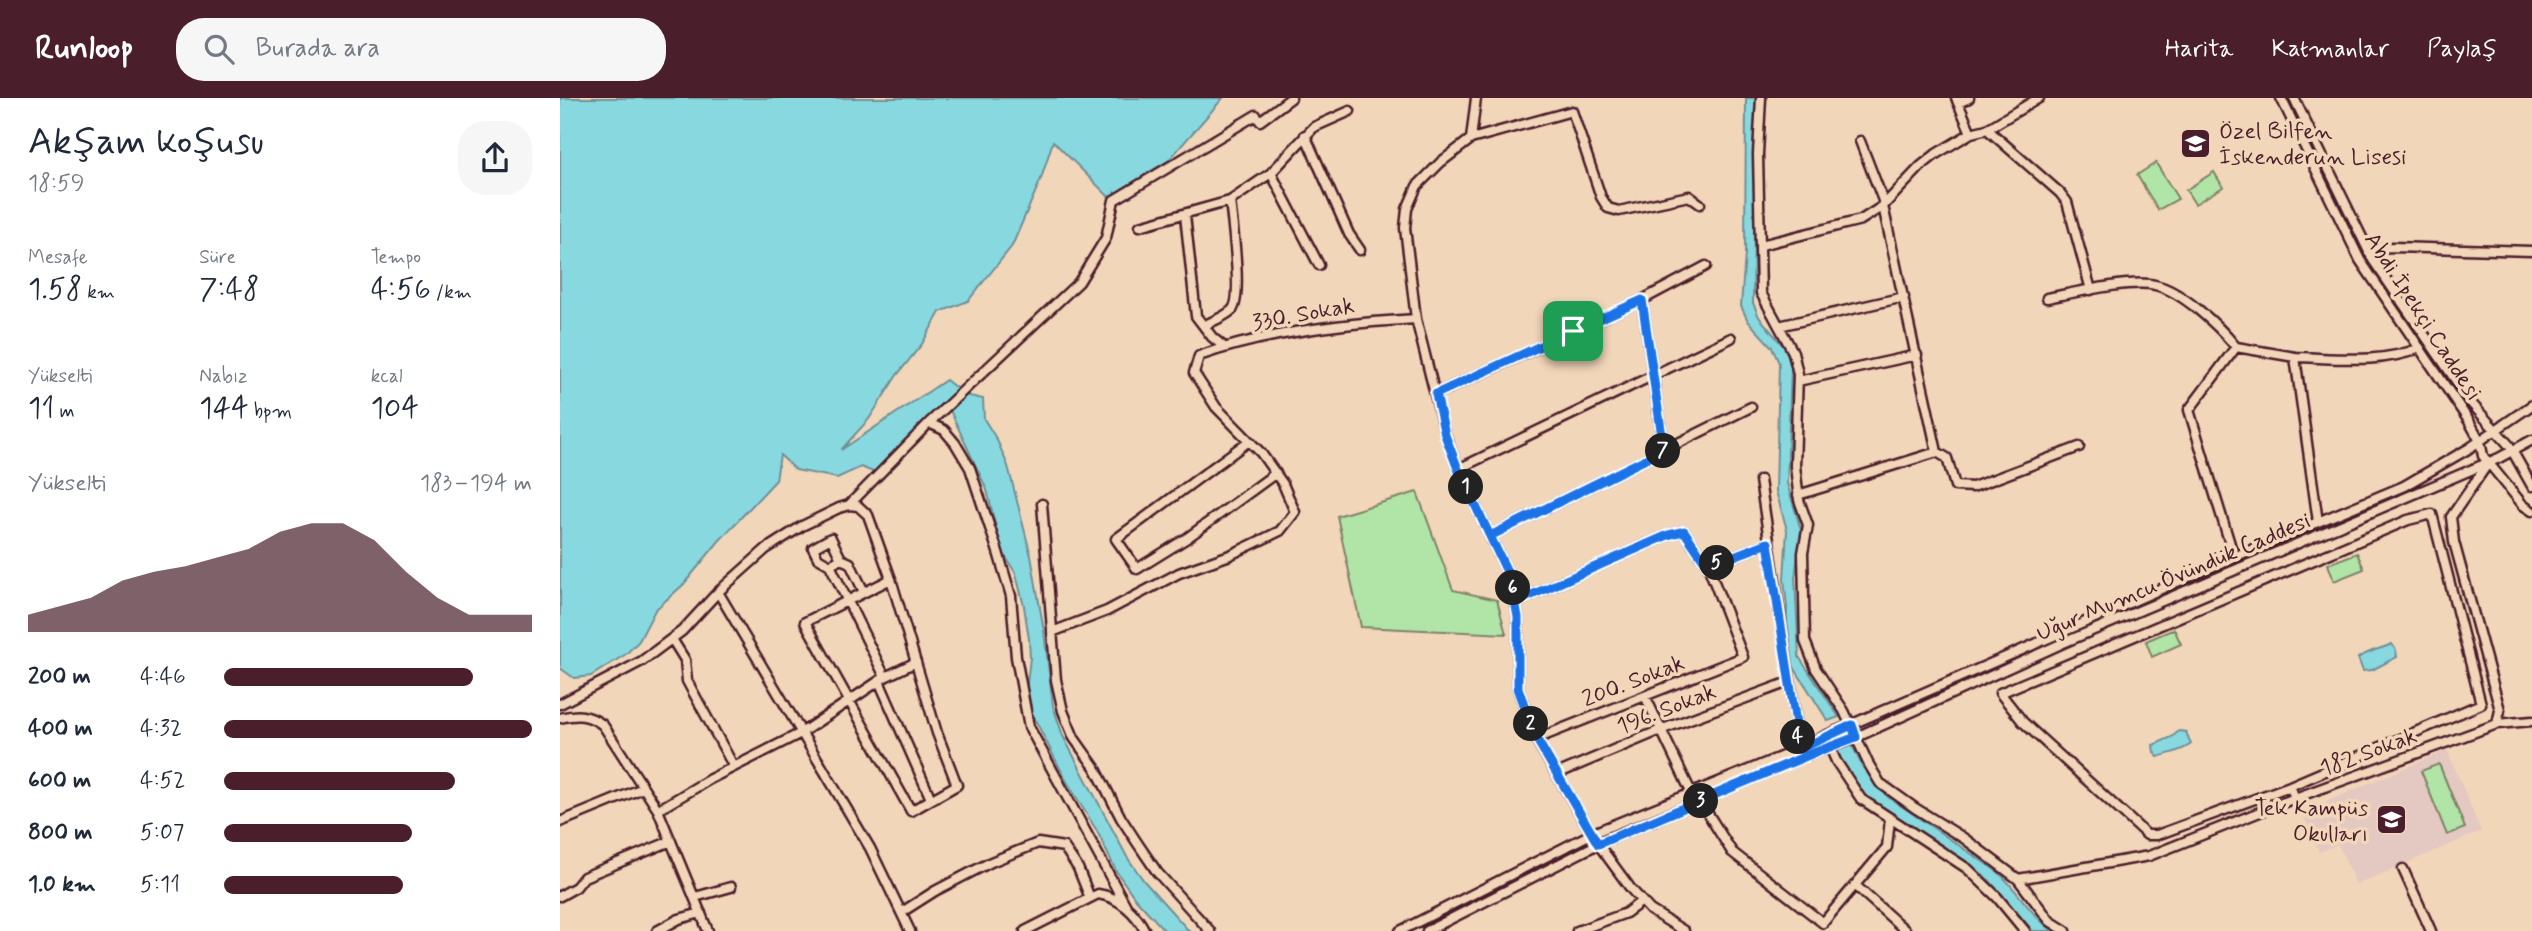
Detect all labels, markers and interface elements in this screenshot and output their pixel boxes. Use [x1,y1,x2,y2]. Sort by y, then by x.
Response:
search box [176,18,666,81]
text: Runloop [35,27,134,71]
icon: search [200,30,238,68]
text: Burada ara [256,32,380,66]
text: Harita [2165,34,2233,65]
text: Katmanlar [2271,34,2389,65]
text: Paylaş [2427,34,2497,65]
place label: Özel Bilfen İskenderun Lisesi [2219,117,2406,173]
text: Akşam koşusu [28,118,264,167]
button: share [458,121,532,195]
school or university icon: Özel Bilfen İskenderun Lisesi [2179,126,2213,160]
text: 18:59 [28,169,85,199]
street label: Abdi İpekçi Caddesi [2357,227,2488,407]
text: Mesafe [28,245,88,270]
text: Süre [199,245,236,270]
text: Tempo [371,245,421,270]
text: 1.58 [28,270,82,309]
text: 7:48 [199,270,259,309]
text: 4:56 [371,270,431,309]
text: km [82,280,115,305]
text: /km [431,280,472,305]
street label: 330. Sokak [1250,291,1357,339]
pin [1543,301,1603,361]
icon: arrive [1554,312,1592,350]
text: Yükselti [28,364,92,389]
text: Nabız [199,364,248,389]
text: kcal [371,364,403,389]
text: 11 [28,389,54,428]
text: 144 [199,389,249,428]
text: 104 [371,389,419,428]
text: m [54,399,75,424]
text: bpm [249,399,292,424]
pin: 7 [1646,434,1680,468]
text: 7 [1657,438,1668,463]
text: Yükselti [28,469,106,499]
text: 183–194 m [420,469,532,499]
pin: 1 [1448,470,1483,504]
text: 1 [1461,474,1470,499]
street label: Uğur Mumcu Övündük Caddesi [2032,506,2315,649]
pin: 5 [1700,546,1734,580]
text: 5 [1711,550,1722,575]
pin: 6 [1496,570,1530,606]
text: 6 [1508,575,1517,600]
street label: 200. Sokak [1578,649,1689,715]
text: 200 m [28,662,91,692]
text: 4:46 [140,662,186,692]
street label: 196. Sokak [1613,677,1721,743]
pin: 2 [1514,706,1548,742]
text: 2 [1526,711,1535,736]
text: 400 m [28,714,93,744]
text: 4:32 [140,714,182,744]
pin: 4 [1780,720,1816,754]
street label: 182 Sokak [2316,722,2421,784]
text: 4 [1792,724,1803,749]
text: 600 m [28,766,91,796]
text: 4:52 [140,766,185,796]
pin: 3 [1684,784,1718,818]
text: 3 [1696,788,1705,813]
place label: Tek Kampüs Okulları [2254,794,2368,850]
school or university icon: Tek Kampüs Okulları [2374,803,2408,837]
text: 800 m [28,818,92,848]
text: 5:07 [140,818,184,848]
text: 1.0 km [28,870,96,900]
text: 5:11 [140,870,180,900]

